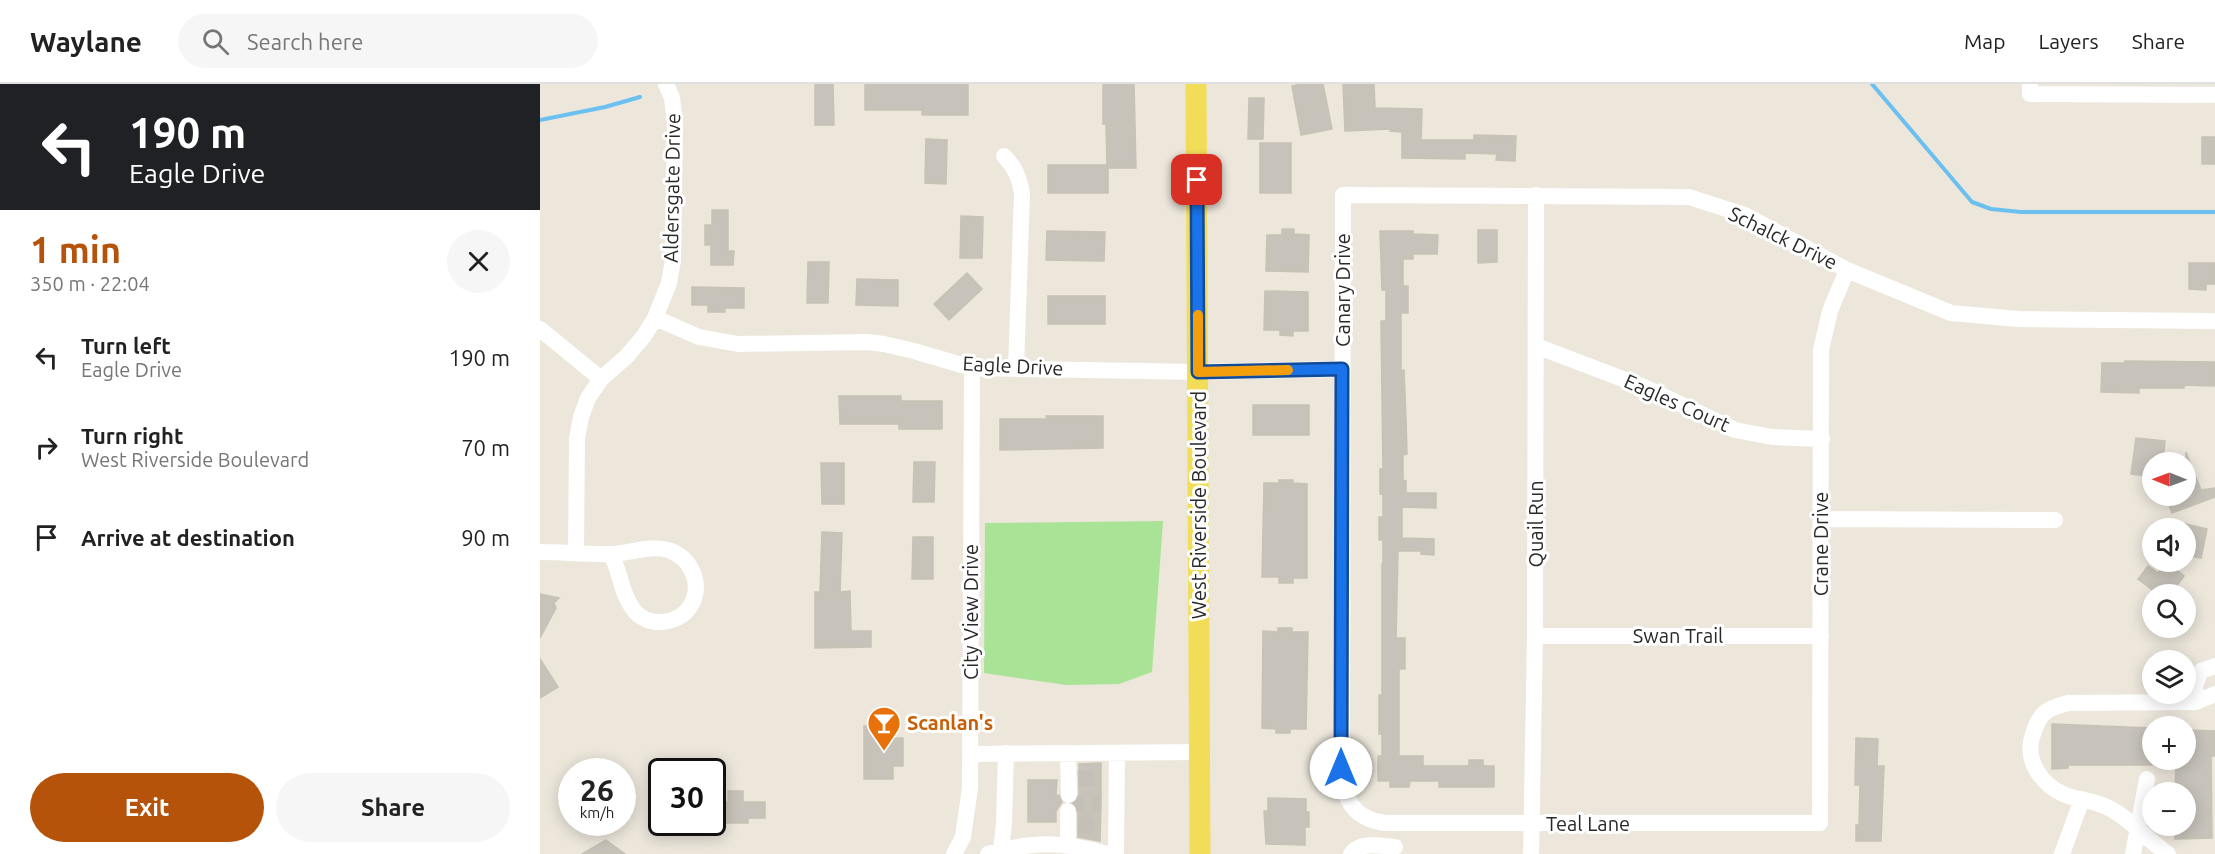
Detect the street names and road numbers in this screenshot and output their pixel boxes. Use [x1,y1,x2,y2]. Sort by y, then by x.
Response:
street label: Aldersgate Drive [659,113,684,263]
street label: Schalck Drive [1725,201,1841,274]
street label: Canary Drive [1331,233,1354,347]
street label: Eagle Drive [962,351,1064,380]
street label: Eagles Court [1621,369,1734,436]
street label: West Riverside Boulevard [1187,391,1210,619]
street label: Quail Run [1524,480,1547,568]
street label: Crane Drive [1809,492,1832,596]
street label: City View Drive [959,544,982,680]
street label: Swan Trail [1633,624,1723,647]
street label: Teal Lane [1546,812,1630,835]

